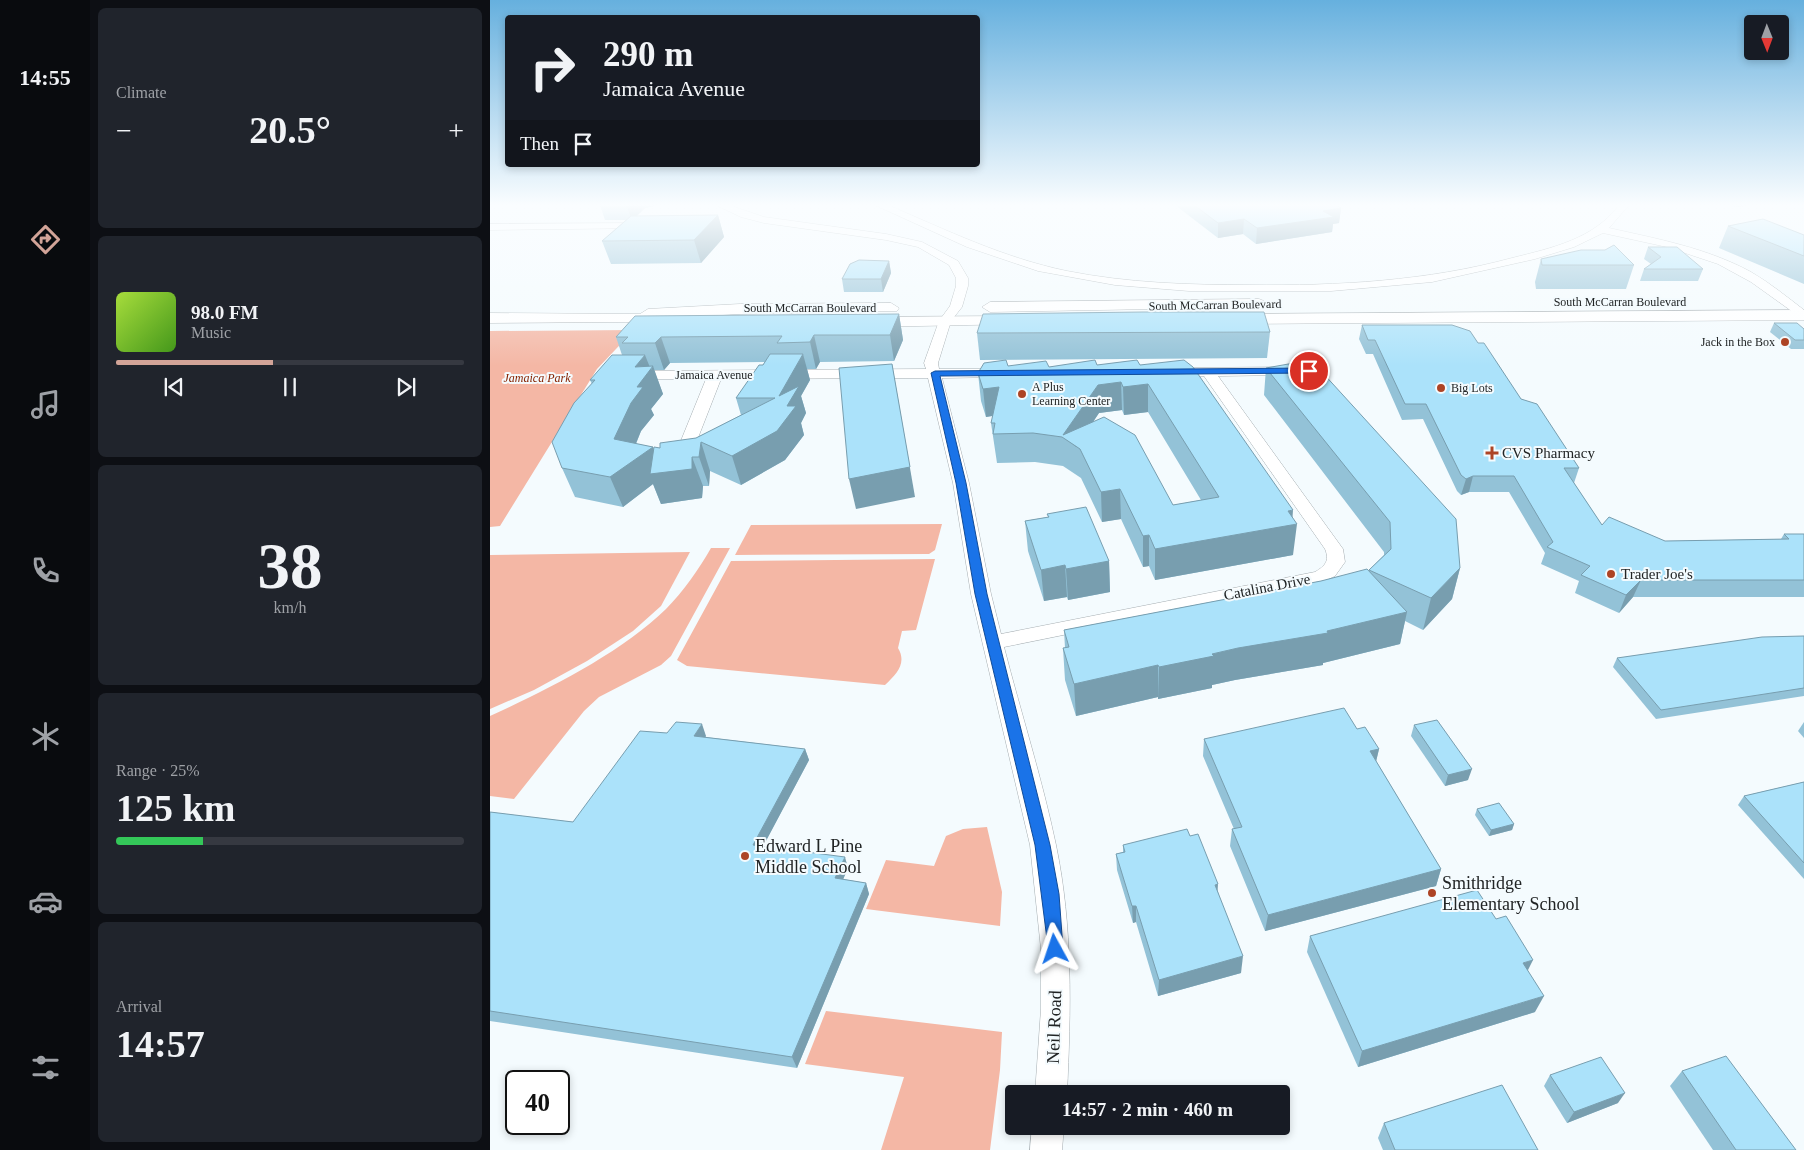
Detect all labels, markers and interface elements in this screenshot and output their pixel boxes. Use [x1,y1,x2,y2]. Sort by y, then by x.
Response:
north arrow [1744,15,1789,60]
map controls [1744,15,1789,60]
icon: right [520,35,585,100]
text: 290 m [603,35,693,74]
text: 14:55 [19,65,71,90]
text: Jamaica Avenue [603,76,745,101]
text: Climate [116,84,167,101]
text: 20.5° [249,109,331,151]
text: − [116,115,132,146]
text: + [448,115,464,146]
icon: arrive [569,130,597,158]
text: Then [520,133,559,154]
icon: directions [28,222,63,257]
street label: South McCarran Boulevard [1554,295,1686,309]
street label: South McCarran Boulevard [1149,297,1281,313]
street label: South McCarran Boulevard [744,301,876,315]
text: 98.0 FM [191,302,259,323]
text: Music [191,324,231,341]
place label: Jack in the Box [1701,335,1775,349]
marker: Jack in the Box [1779,336,1791,348]
pin [1288,350,1330,392]
icon: arrive [1295,357,1323,385]
street label: Jamaica Avenue [675,368,753,382]
park label: Jamaica Park [504,371,571,385]
icon: previous [160,373,188,401]
icon: pause [276,373,304,401]
icon: next [392,373,420,401]
place label: A Plus Learning Center [1032,380,1110,408]
place label: Big Lots [1451,381,1493,395]
marker: Big Lots [1435,382,1447,394]
icon: music [28,387,63,422]
marker: A Plus Learning Center [1016,388,1028,400]
place label: CVS Pharmacy [1502,445,1595,461]
marker: CVS Pharmacy [1486,447,1498,459]
text: 38 [258,530,323,602]
icon: phone [28,553,63,588]
place label: Trader Joe's [1621,566,1693,582]
marker: Trader Joe's [1605,568,1617,580]
street label: Catalina Drive [1222,571,1312,603]
text: km/h [274,599,306,616]
icon: climate [28,719,63,754]
text: Range · 25% [116,762,200,779]
text: 125 km [116,787,235,829]
place label: Edward L Pine Middle School [755,836,862,877]
marker: Edward L Pine Middle School [739,850,751,862]
place label: Smithridge Elementary School [1442,873,1579,914]
icon: car [28,884,63,919]
marker: Smithridge Elementary School [1426,887,1438,899]
position arrow [1028,922,1080,974]
street label: Neil Road [1043,990,1065,1064]
text: Arrival [116,998,162,1015]
text: 14:57 [116,1023,205,1065]
icon: filters [28,1050,63,1085]
speed limit sign: 40 [505,1070,570,1135]
text: 14:57 · 2 min · 460 m [1062,1099,1233,1120]

